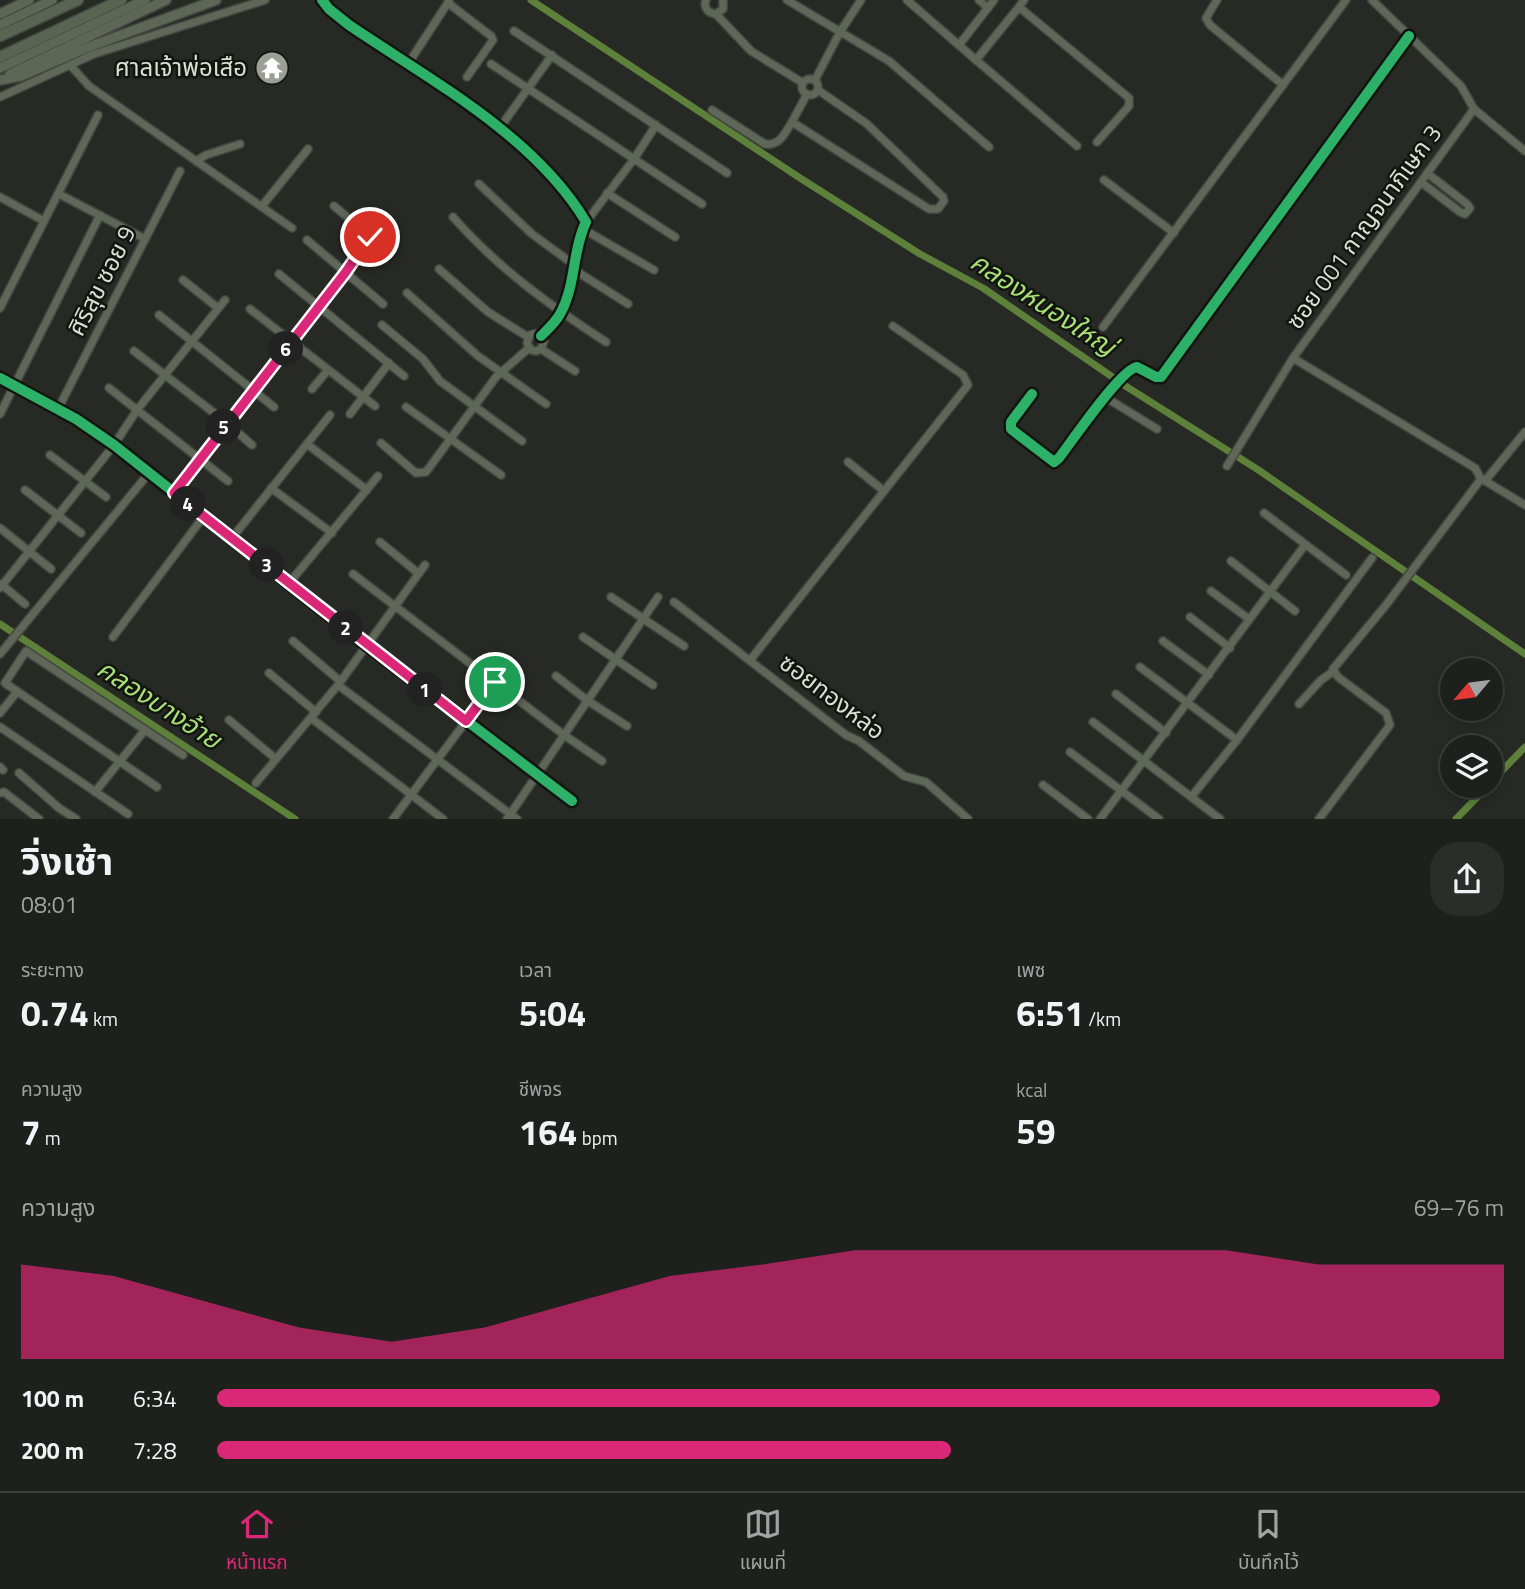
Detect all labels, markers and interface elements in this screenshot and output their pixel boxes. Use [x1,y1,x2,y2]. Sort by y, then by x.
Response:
place label: ศาลเจ้าพ่อเสือ [115,49,247,85]
temple icon: ศาลเจ้าพ่อเสือ [253,49,291,87]
street label: ซอย 001 กาญจนาภิเษก 3 [1277,117,1450,336]
pin [340,207,400,267]
icon: check [351,218,389,256]
street label: ศิริสุข ซอย 9 [58,219,144,342]
water label: คลองหนองใหญ่ [963,242,1127,367]
pin: 6 [268,332,304,366]
text: 6 [280,334,291,363]
pin: 5 [206,410,242,444]
text: 5 [218,412,229,441]
pin: 4 [170,486,206,522]
text: 4 [182,489,193,518]
pin: 3 [250,548,284,582]
text: 3 [261,550,272,579]
pin: 2 [328,610,364,646]
text: 2 [340,613,351,642]
street label: ซอยทองหล่อ [772,644,893,748]
water label: คลองบางอ้าย [90,649,230,759]
pin [465,652,525,712]
north arrow [1440,658,1503,721]
map controls [1440,658,1503,798]
icon: arrive [476,663,514,701]
pin: 1 [408,672,442,708]
text: 1 [419,675,430,704]
button: layers [1440,735,1503,798]
text: วิ่งเช้า [21,832,113,890]
button: share [1430,842,1504,916]
text: 08:01 [21,887,78,922]
text: ระยะทาง [21,955,84,984]
text: เวลา [519,955,552,984]
text: เพซ [1016,955,1045,984]
text: 0.74 [21,986,89,1040]
text: 5:04 [519,986,586,1040]
text: 6:51 [1016,986,1084,1040]
text: km [89,1004,118,1033]
text: /km [1084,1004,1121,1033]
text: ความสูง [21,1074,82,1103]
text: ชีพจร [519,1074,562,1103]
text: kcal [1016,1075,1047,1104]
text: 59 [1016,1104,1056,1158]
text: 7 [21,1105,41,1159]
text: 164 [519,1105,577,1159]
text: m [41,1123,61,1152]
text: bpm [577,1123,618,1152]
text: ความสูง [21,1190,95,1225]
text: 69–76 m [1414,1190,1504,1225]
text: 100 m [21,1381,84,1416]
text: 6:34 [133,1381,177,1416]
text: 200 m [21,1433,84,1468]
text: 7:28 [133,1433,177,1468]
tab: หน้าแรก [226,1505,288,1578]
tab: แผนที่ [740,1505,786,1578]
tab: บันทึกไว้ [1238,1505,1299,1578]

